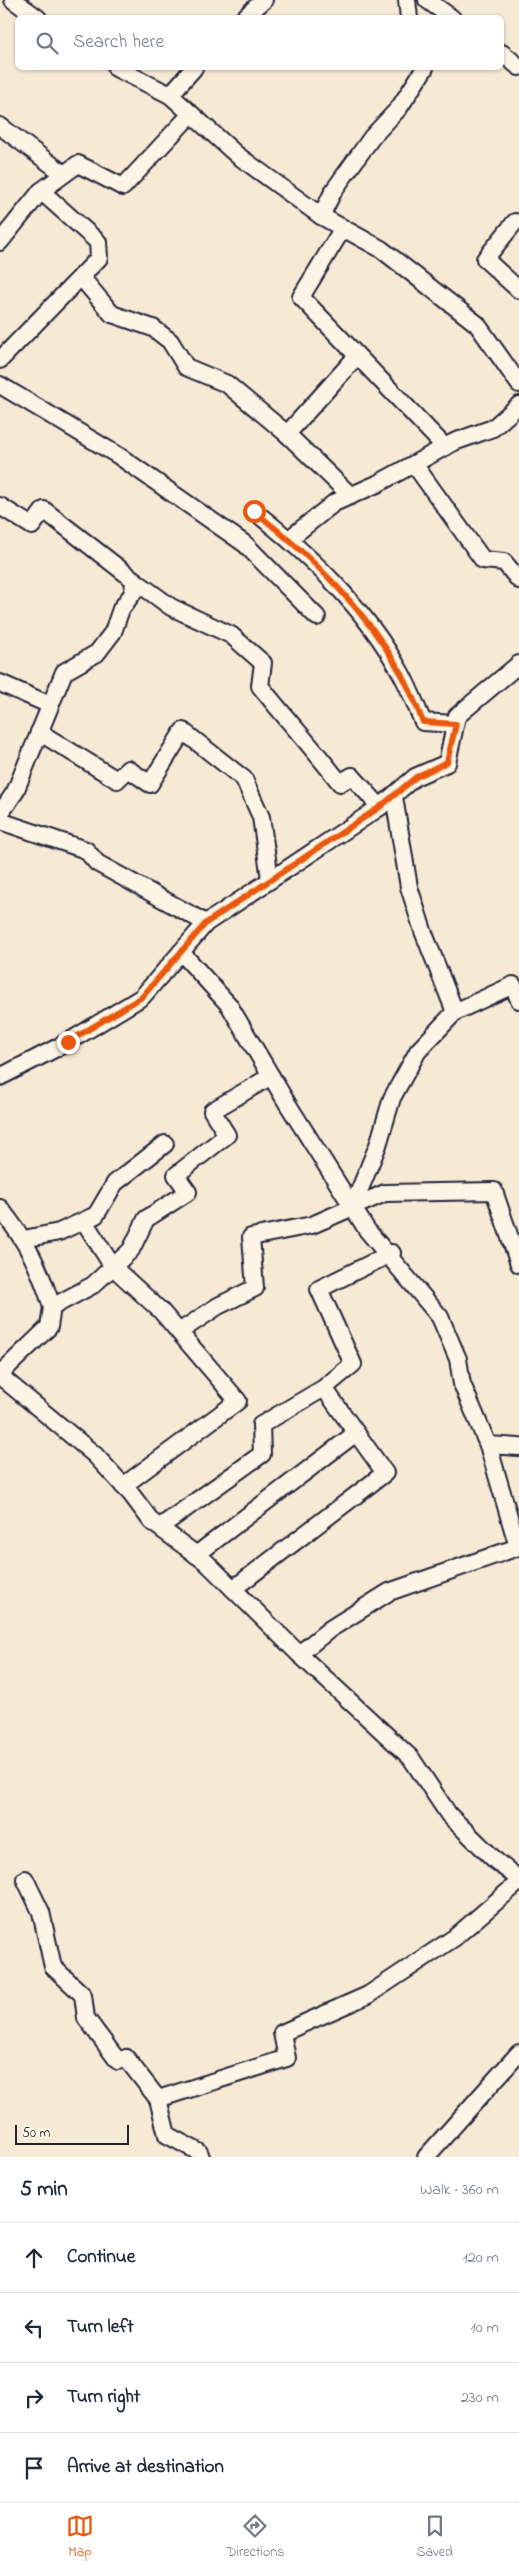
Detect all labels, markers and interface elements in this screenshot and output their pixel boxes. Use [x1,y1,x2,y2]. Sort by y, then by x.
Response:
search box [15,15,504,70]
icon: search [33,29,61,57]
text: Search here [73,29,164,56]
route start [243,500,266,523]
route end [57,1031,80,1054]
scale bar [15,2122,129,2145]
text: 50 m [22,2123,50,2144]
text: 5 min [20,2175,68,2205]
text: Walk · 360 m [420,2178,499,2202]
icon: ahead [20,2244,48,2272]
text: Continue [67,2244,135,2271]
text: 120 m [463,2246,499,2270]
icon: left [20,2314,48,2342]
text: Turn left [67,2314,134,2341]
text: 10 m [471,2316,499,2340]
icon: right [20,2384,48,2412]
text: Turn right [67,2384,140,2411]
text: 230 m [461,2386,499,2410]
icon: arrive [20,2454,48,2482]
text: Arrive at destination [67,2454,224,2481]
tab: Map [66,2512,94,2563]
tab: Directions [226,2512,284,2563]
tab: Saved [416,2512,453,2563]

